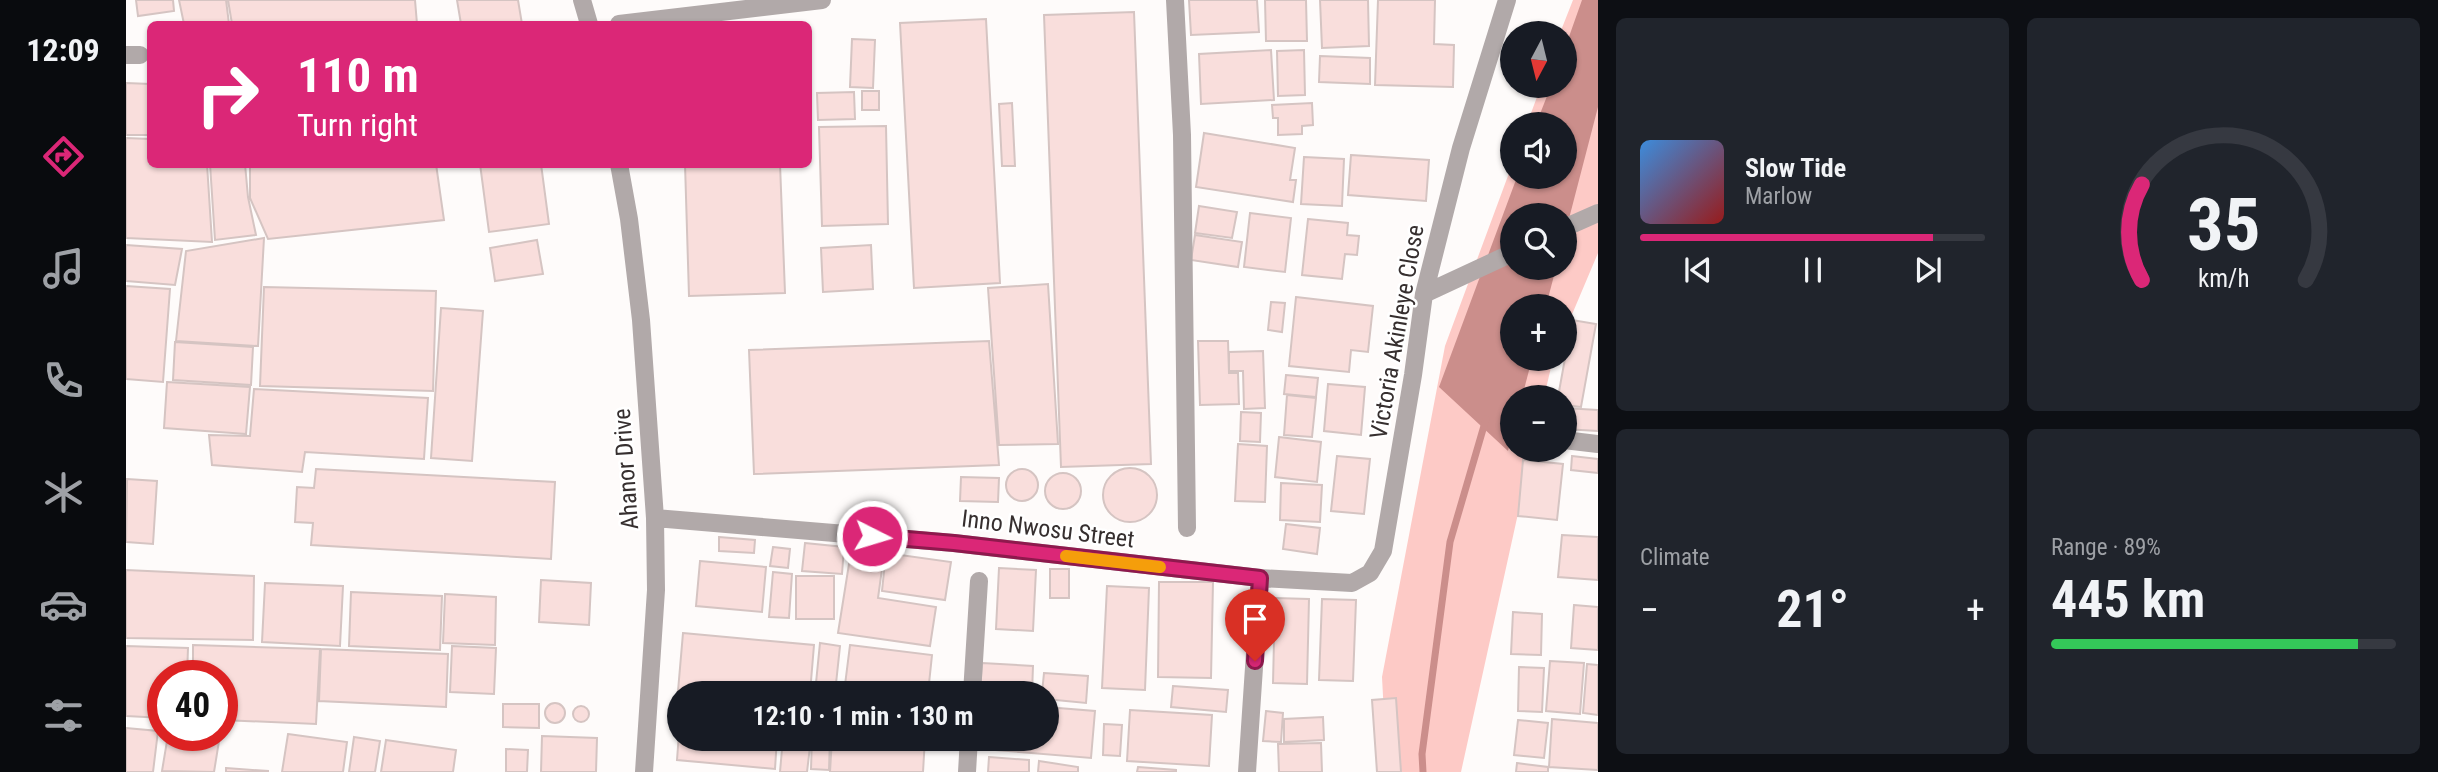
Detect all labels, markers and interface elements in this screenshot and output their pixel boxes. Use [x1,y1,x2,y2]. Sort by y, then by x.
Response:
north arrow [1500,21,1577,98]
map controls [1500,21,1577,462]
text: 12:09 [26,31,100,69]
text: 110 m [297,47,419,104]
icon: right [182,49,273,140]
text: Turn right [297,106,418,144]
button: sound [1500,112,1577,189]
icon: directions [39,132,88,181]
text: Slow Tide [1745,153,1846,183]
text: Marlow [1745,183,1812,210]
text: 35 [2187,183,2260,269]
button: search [1500,203,1577,280]
street label: Victoria Akinleye Close [1364,223,1430,441]
icon: music [39,244,88,293]
icon: previous [1679,251,1717,289]
icon: pause [1794,251,1832,289]
icon: next [1909,251,1947,289]
text: km/h [2198,264,2249,293]
button: + [1500,294,1577,371]
icon: phone [39,356,88,405]
button: − [1500,385,1577,462]
street label: Ahanor Drive [608,408,644,530]
icon: climate [39,468,88,517]
position arrow [835,499,909,573]
street label: Inno Nwosu Street [960,505,1136,553]
text: Range · 89% [2051,534,2161,561]
text: Climate [1640,544,1710,571]
text: 445 km [2051,569,2205,630]
text: 21° [1776,579,1849,640]
icon: car [39,580,88,629]
text: − [1640,588,1659,632]
text: + [1966,588,1985,632]
pin [1225,589,1285,661]
icon: arrive [1236,600,1274,638]
speed limit sign: 40 [147,660,238,751]
icon: filters [39,691,88,740]
text: 12:10 · 1 min · 130 m [753,701,973,731]

